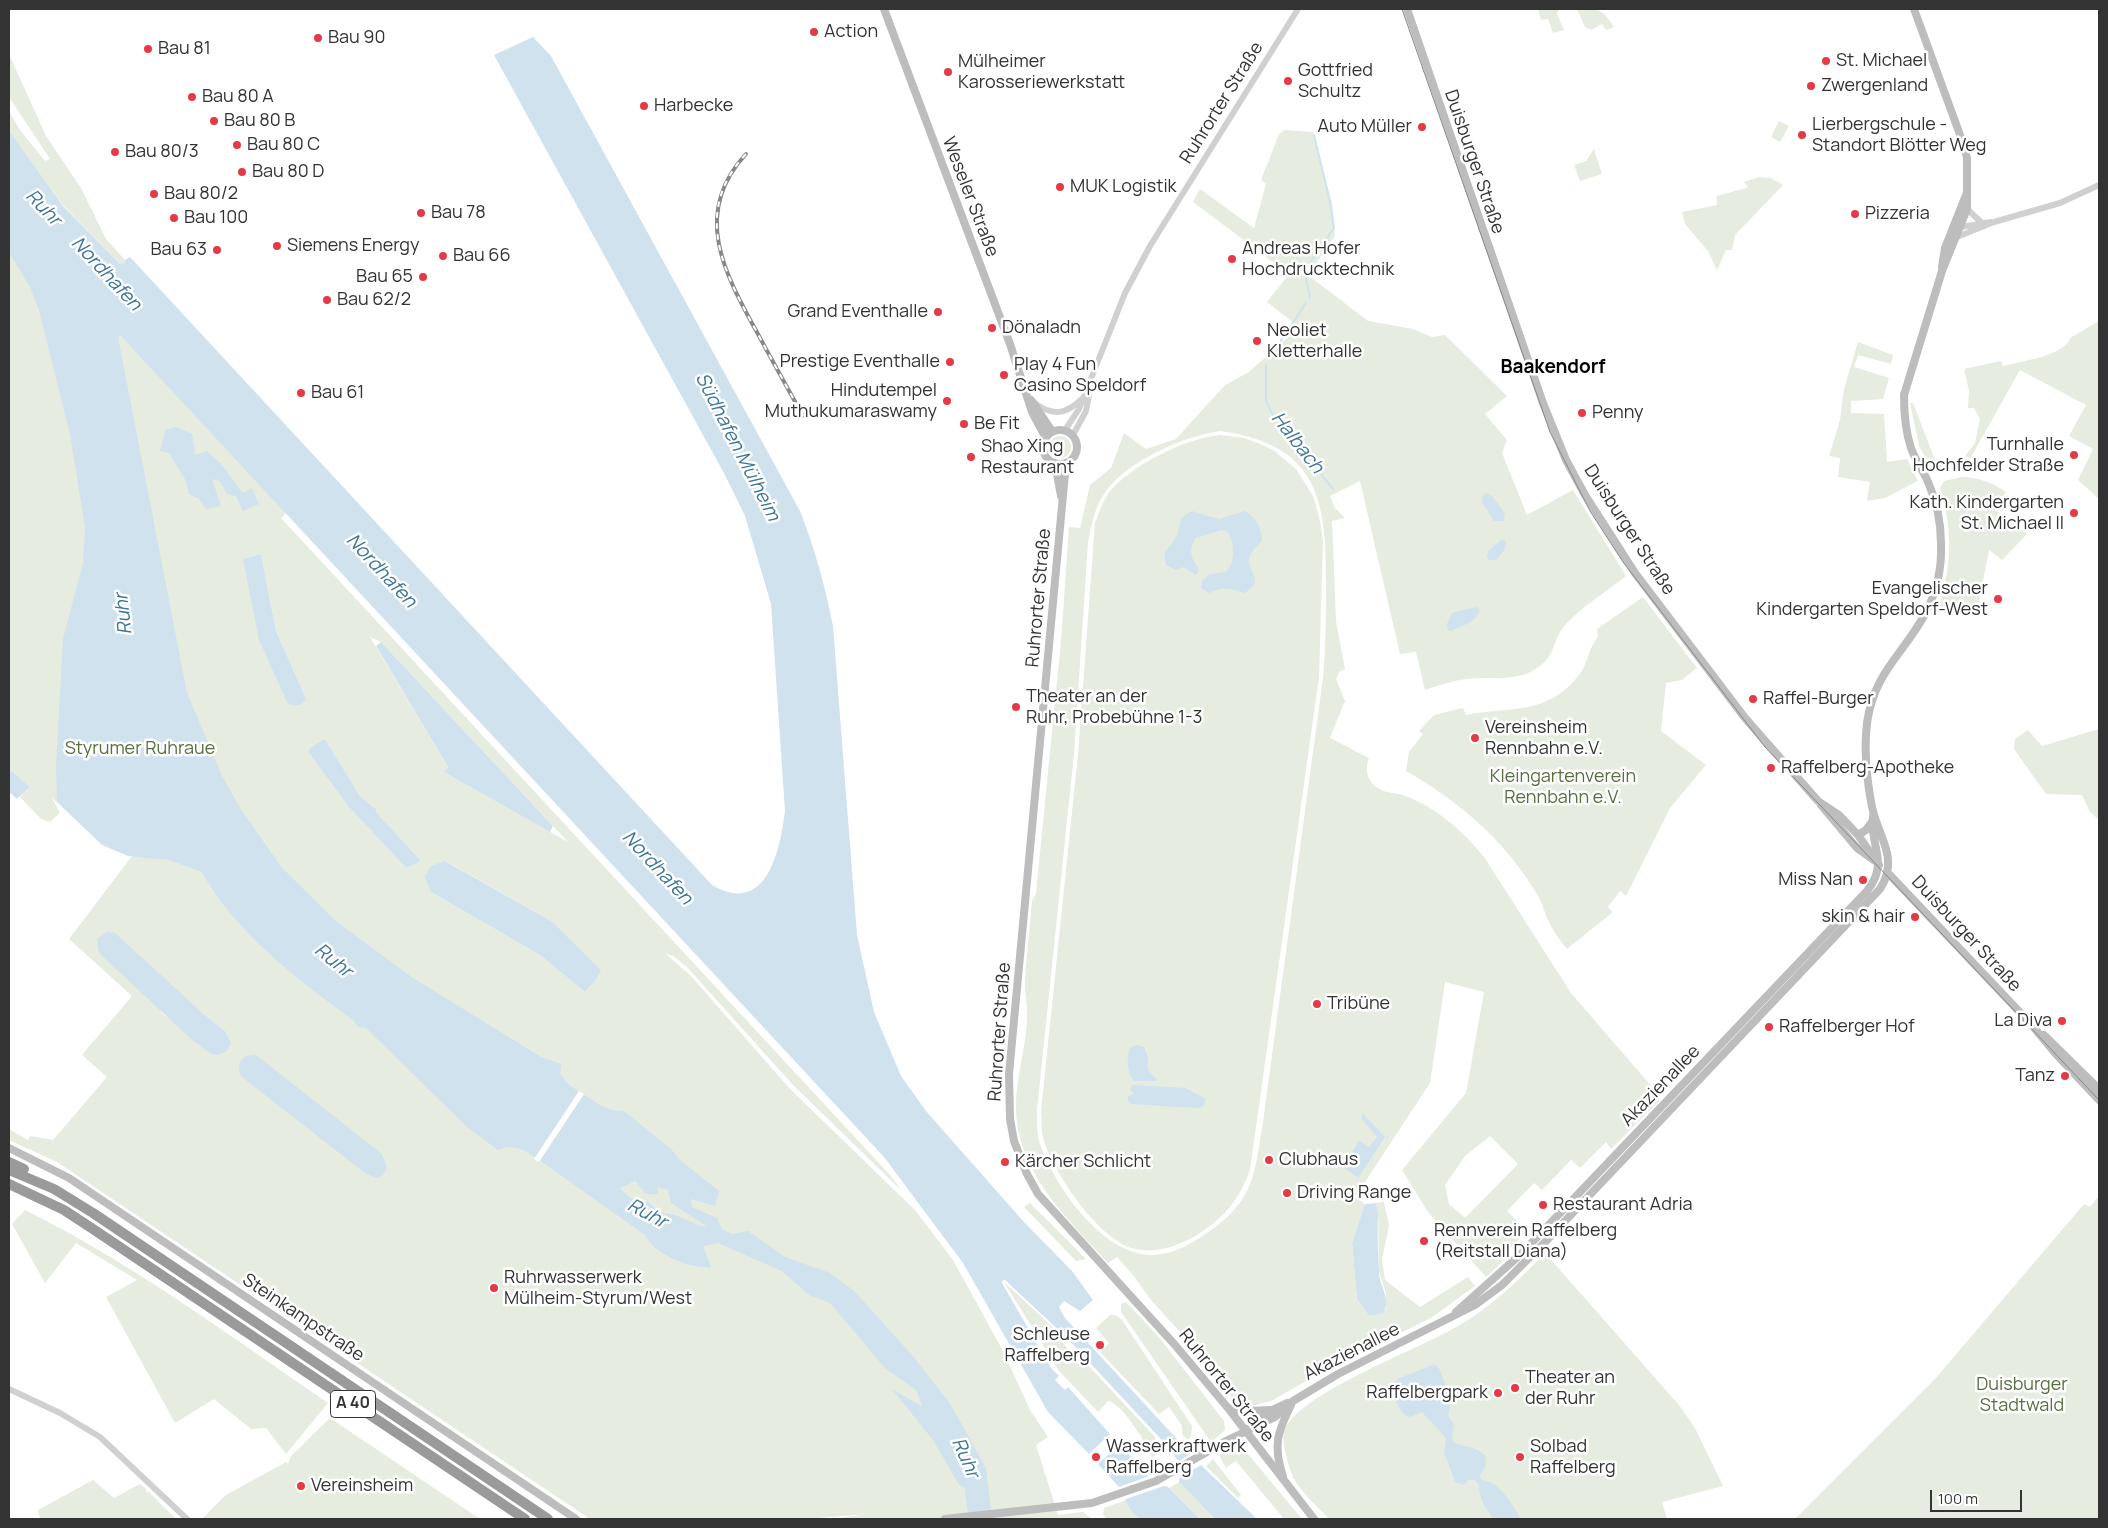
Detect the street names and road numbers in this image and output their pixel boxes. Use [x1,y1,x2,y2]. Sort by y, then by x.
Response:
street label: Ruhrorter Straße [1176,38,1268,168]
street label: Duisburger Straße [1439,87,1509,237]
street label: Weseler Straße [937,134,1003,260]
street label: Duisburger Straße [1579,461,1679,599]
street label: Ruhrorter Straße [1022,528,1056,668]
street label: Duisburger Straße [1907,871,2025,997]
street label: Ruhrorter Straße [984,962,1016,1102]
street label: Akazienallee [1617,1041,1705,1131]
street label: Steinkampstraße [238,1269,368,1367]
street label: Akazienallee [1301,1319,1403,1385]
street label: Ruhrorter Straße [1174,1325,1278,1447]
road number: A 40 [330,1390,376,1418]

